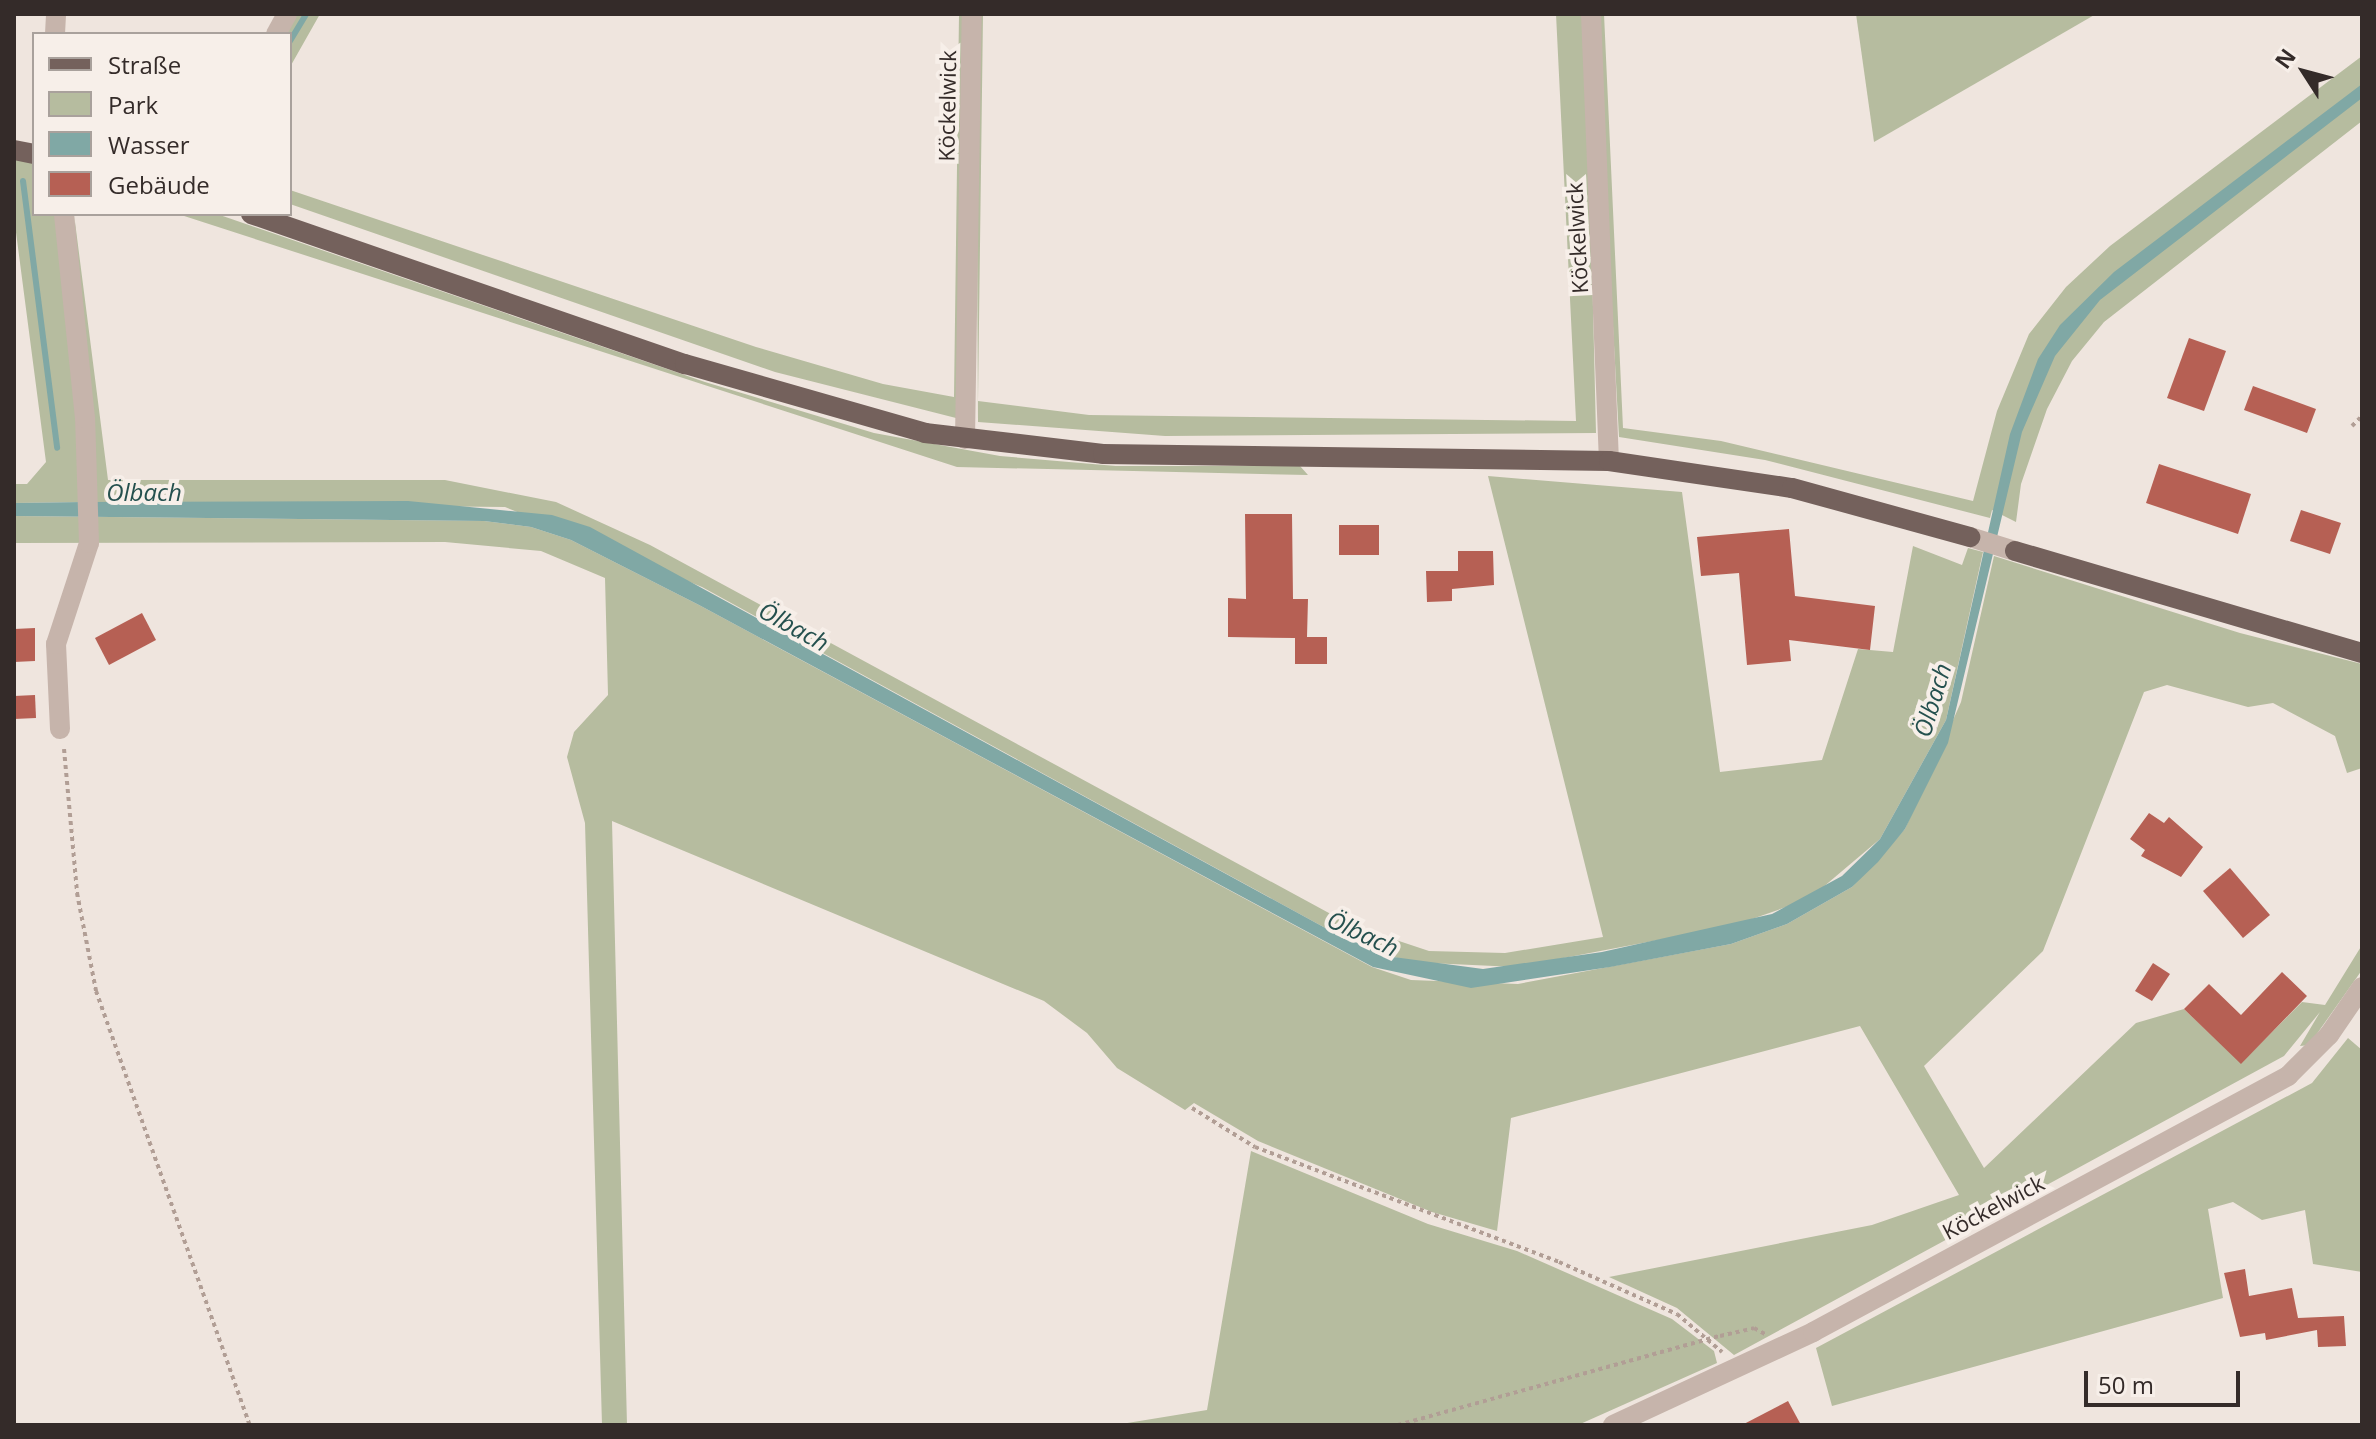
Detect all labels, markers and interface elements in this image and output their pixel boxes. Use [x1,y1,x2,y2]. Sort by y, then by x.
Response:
legend [32,32,292,216]
north arrow [2264,32,2344,112]
text: N [2267,42,2302,74]
text: Straße [108,48,181,81]
street label: Köckelwick [933,50,961,162]
text: Park [108,88,158,121]
text: Wasser [108,128,190,161]
text: Gebäude [108,168,210,201]
street label: Köckelwick [1561,182,1593,294]
water label: Ölbach [106,478,182,506]
water label: Ölbach [754,595,834,657]
water label: Ölbach [1907,660,1957,740]
water label: Ölbach [1323,904,1403,962]
street label: Köckelwick [1938,1169,2048,1245]
scale bar [2088,1355,2244,1405]
text: 50 m [2098,1368,2154,1401]

